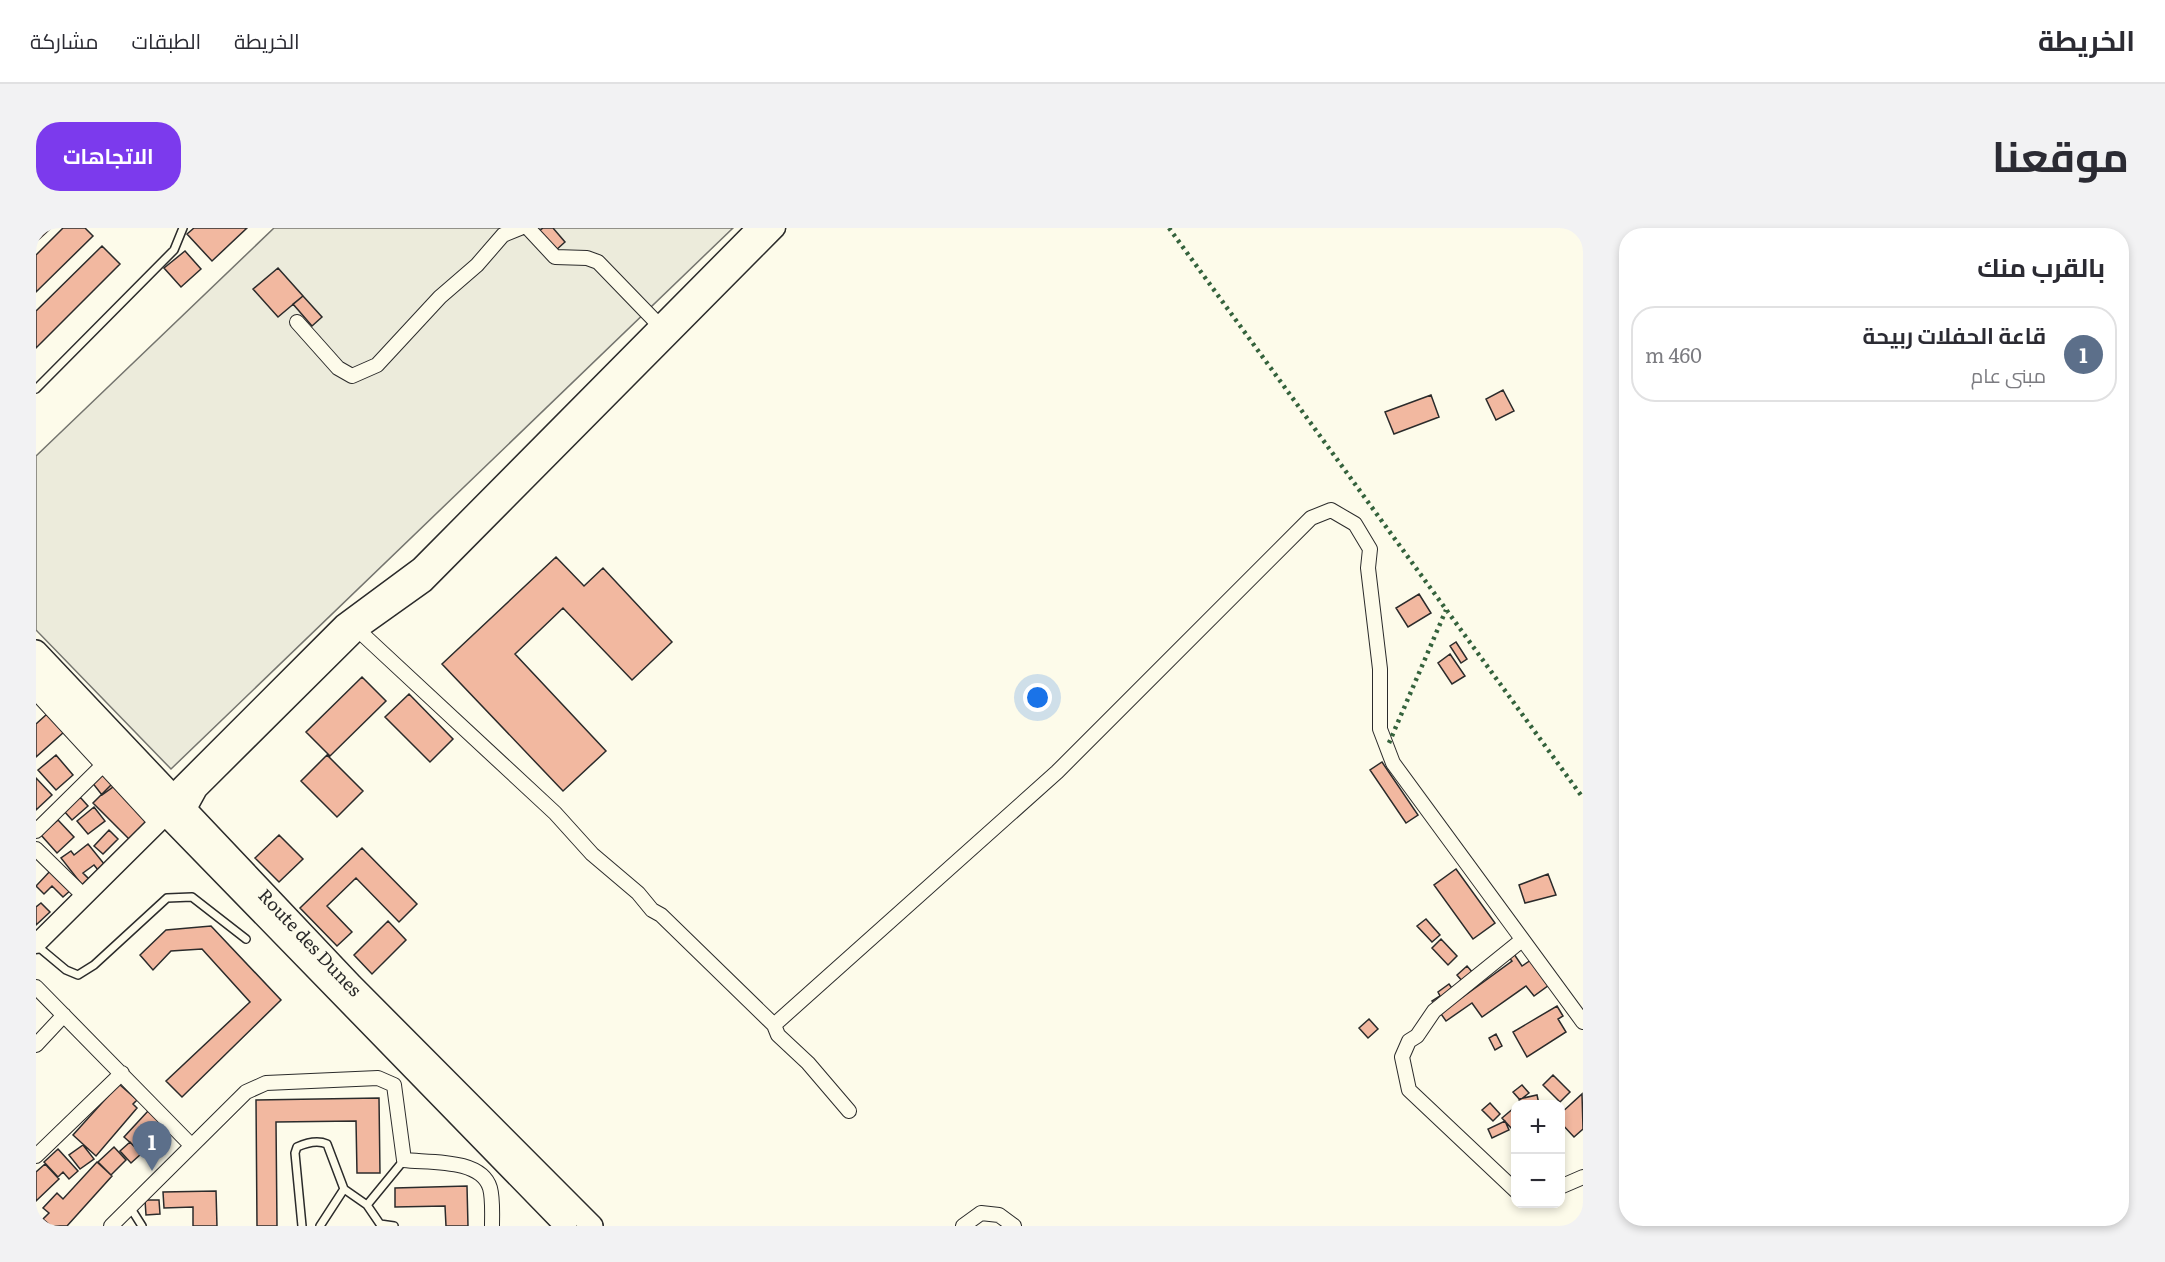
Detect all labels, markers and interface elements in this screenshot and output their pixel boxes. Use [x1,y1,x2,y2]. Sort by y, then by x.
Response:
text: الخريطة [2038,18,2135,60]
text: مشاركة [30,24,99,55]
text: الطبقات [132,24,201,55]
text: الخريطة [234,24,300,55]
button: الاتجاهات [36,122,181,191]
text: موقعنا [1992,123,2129,185]
text: بالقرب منك [1977,246,2105,285]
text: قاعة الحفلات ربيحة [1863,318,2046,351]
text: 460 m [1645,339,1702,369]
text: 1 [2079,339,2088,369]
text: مبنى عام [1971,359,2046,389]
your location [1023,683,1052,712]
street label: Route des Dunes [253,881,369,1002]
map controls [1511,1100,1565,1208]
button: + [1511,1100,1565,1154]
pin: 1 [132,1122,172,1171]
button: − [1511,1154,1565,1208]

